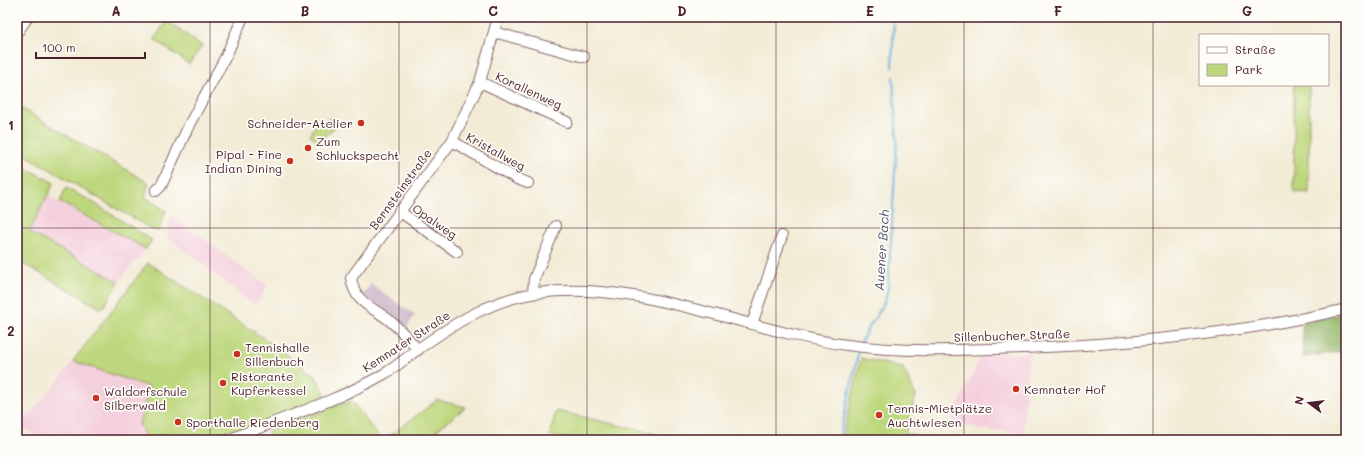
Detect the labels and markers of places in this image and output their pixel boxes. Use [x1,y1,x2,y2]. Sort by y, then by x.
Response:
place label: Schneider-Atelier [247,115,353,131]
marker: Schneider-Atelier [356,118,366,128]
place label: Zum Schluckspecht [316,133,399,163]
marker: Zum Schluckspecht [303,143,313,153]
place label: Pipal - Fine Indian Dining [205,146,282,176]
marker: Pipal - Fine Indian Dining [285,156,295,166]
place label: Tennishalle Sillenbuch [245,339,310,369]
marker: Tennishalle Sillenbuch [232,349,242,359]
place label: Ristorante Kupferkessel [231,368,306,398]
marker: Ristorante Kupferkessel [218,378,228,388]
place label: Kemnater Hof [1024,381,1106,397]
place label: Waldorfschule Silberwald [104,383,187,413]
marker: Kemnater Hof [1011,384,1021,394]
marker: Waldorfschule Silberwald [91,393,101,403]
place label: Tennis-Mietplätze Auchtwiesen [887,400,992,430]
marker: Tennis-Mietplätze Auchtwiesen [874,410,884,420]
place label: Sporthalle Riedenberg [186,414,319,430]
marker: Sporthalle Riedenberg [173,417,183,427]

